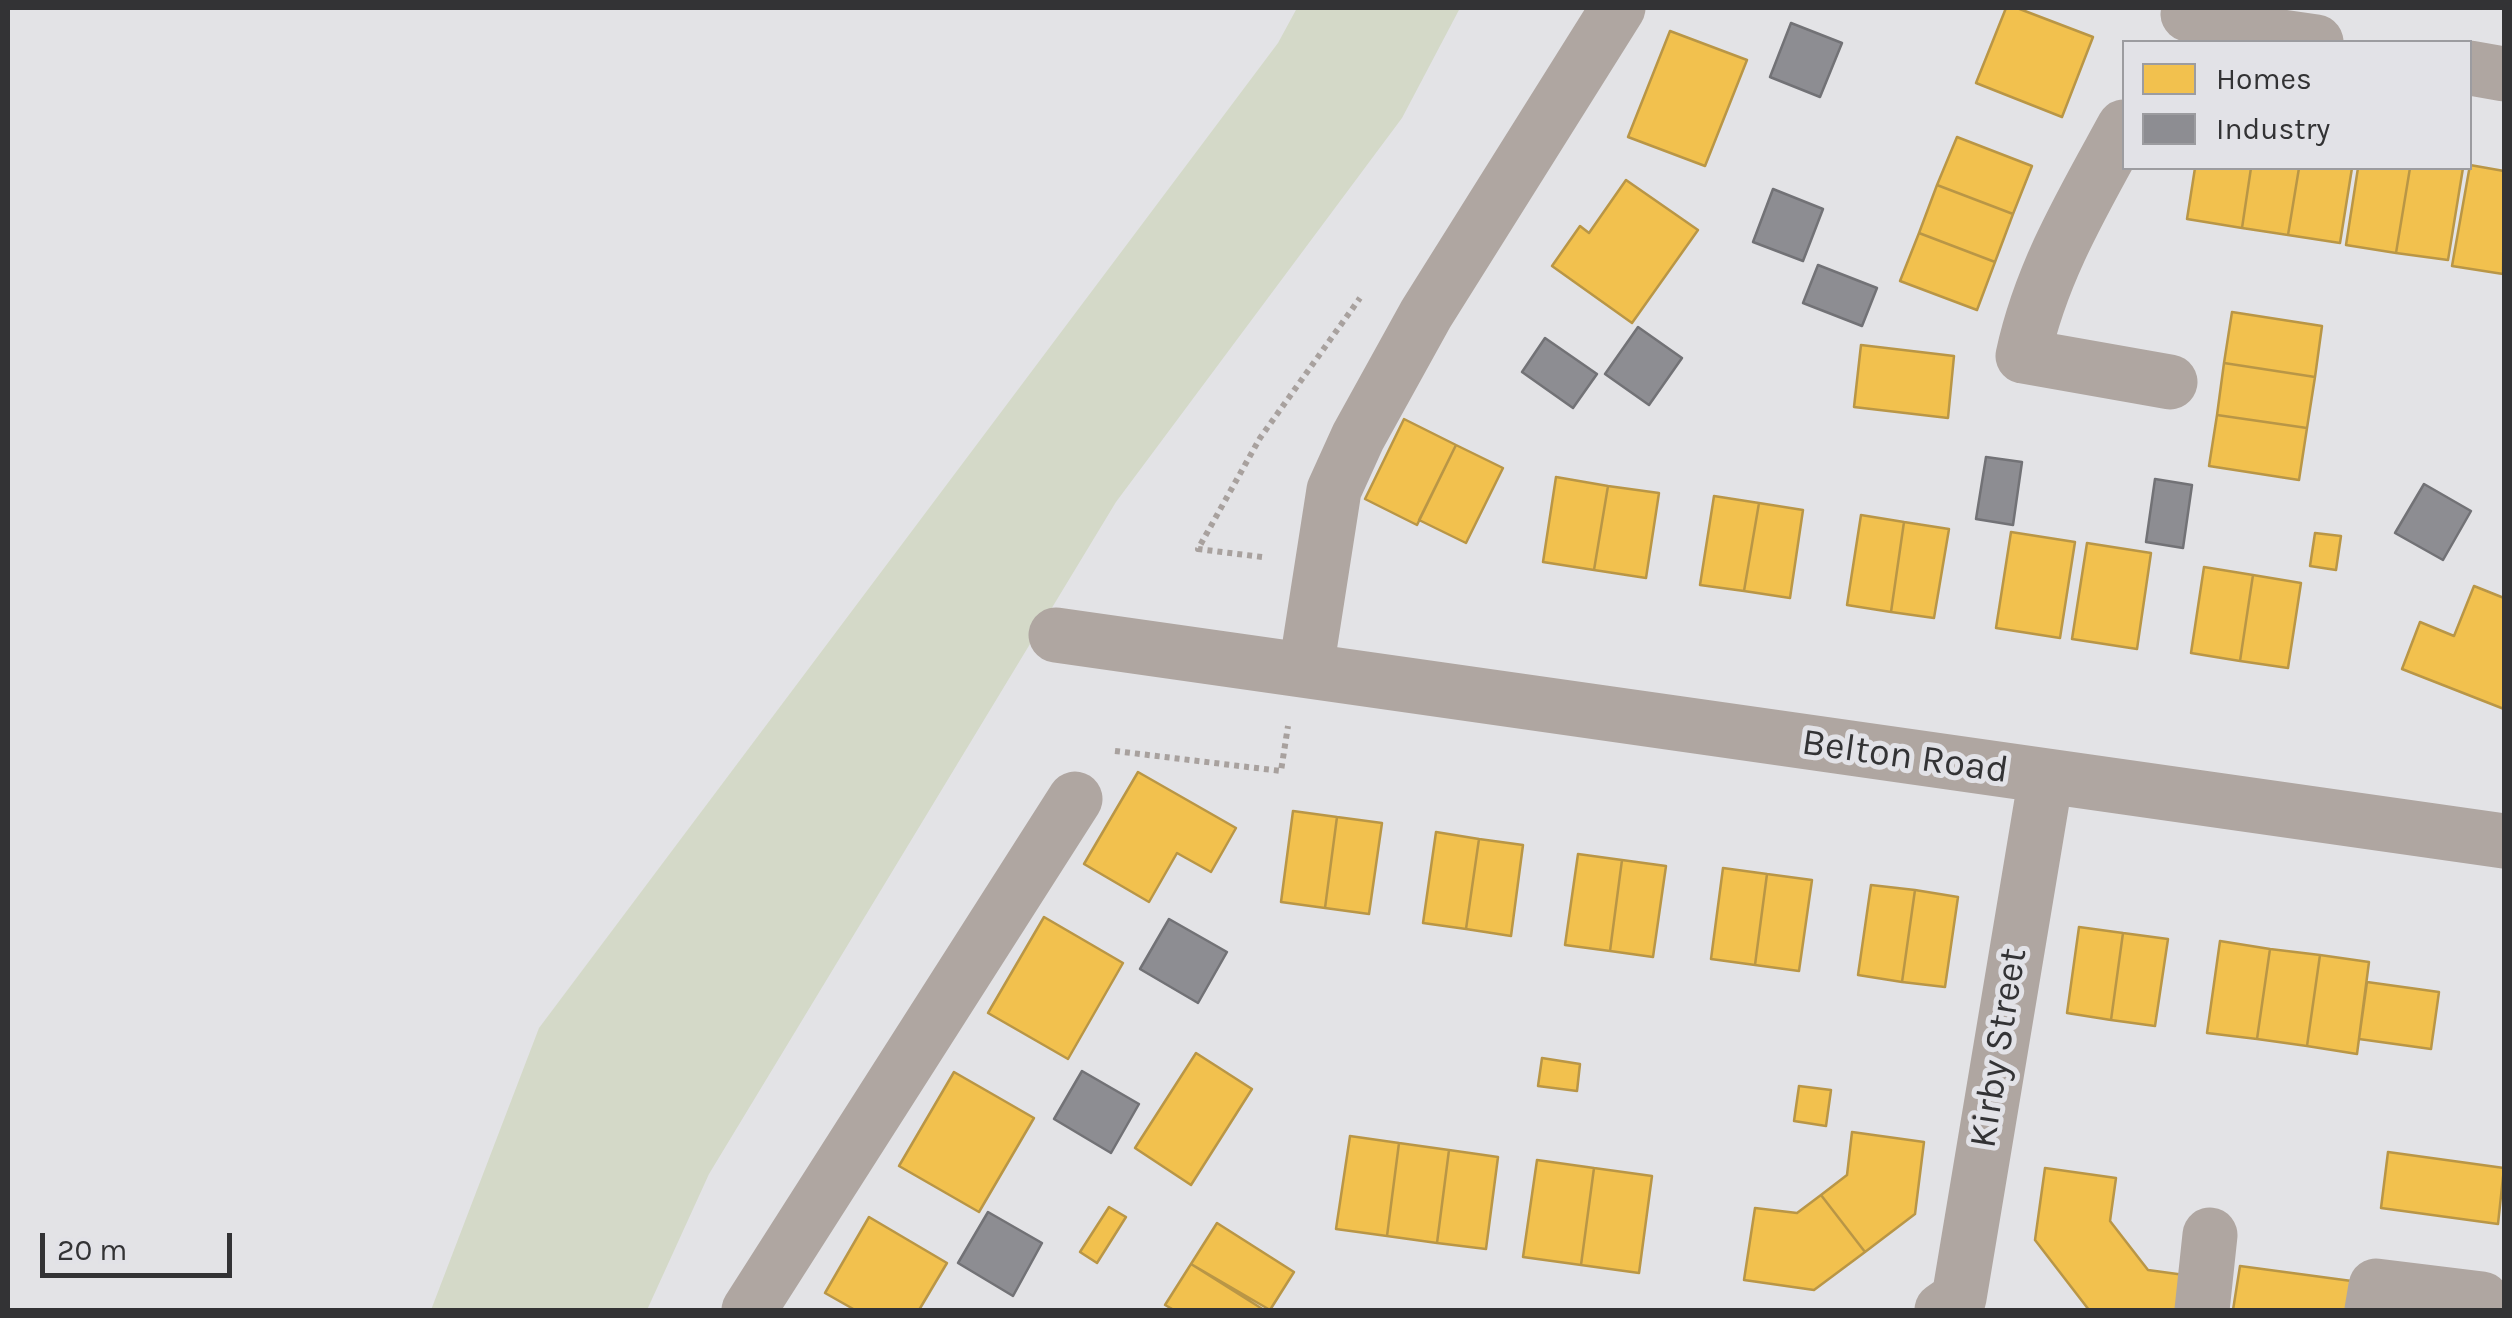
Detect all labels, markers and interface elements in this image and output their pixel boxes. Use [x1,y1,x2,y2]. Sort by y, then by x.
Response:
legend [2122,40,2472,170]
text: Homes [2216,61,2312,97]
text: Industry [2216,111,2330,147]
street label: Belton Road [1799,720,2011,794]
street label: Kirby Street [1961,945,2037,1151]
scale bar [45,1213,238,1275]
text: 20 m [57,1232,127,1268]

